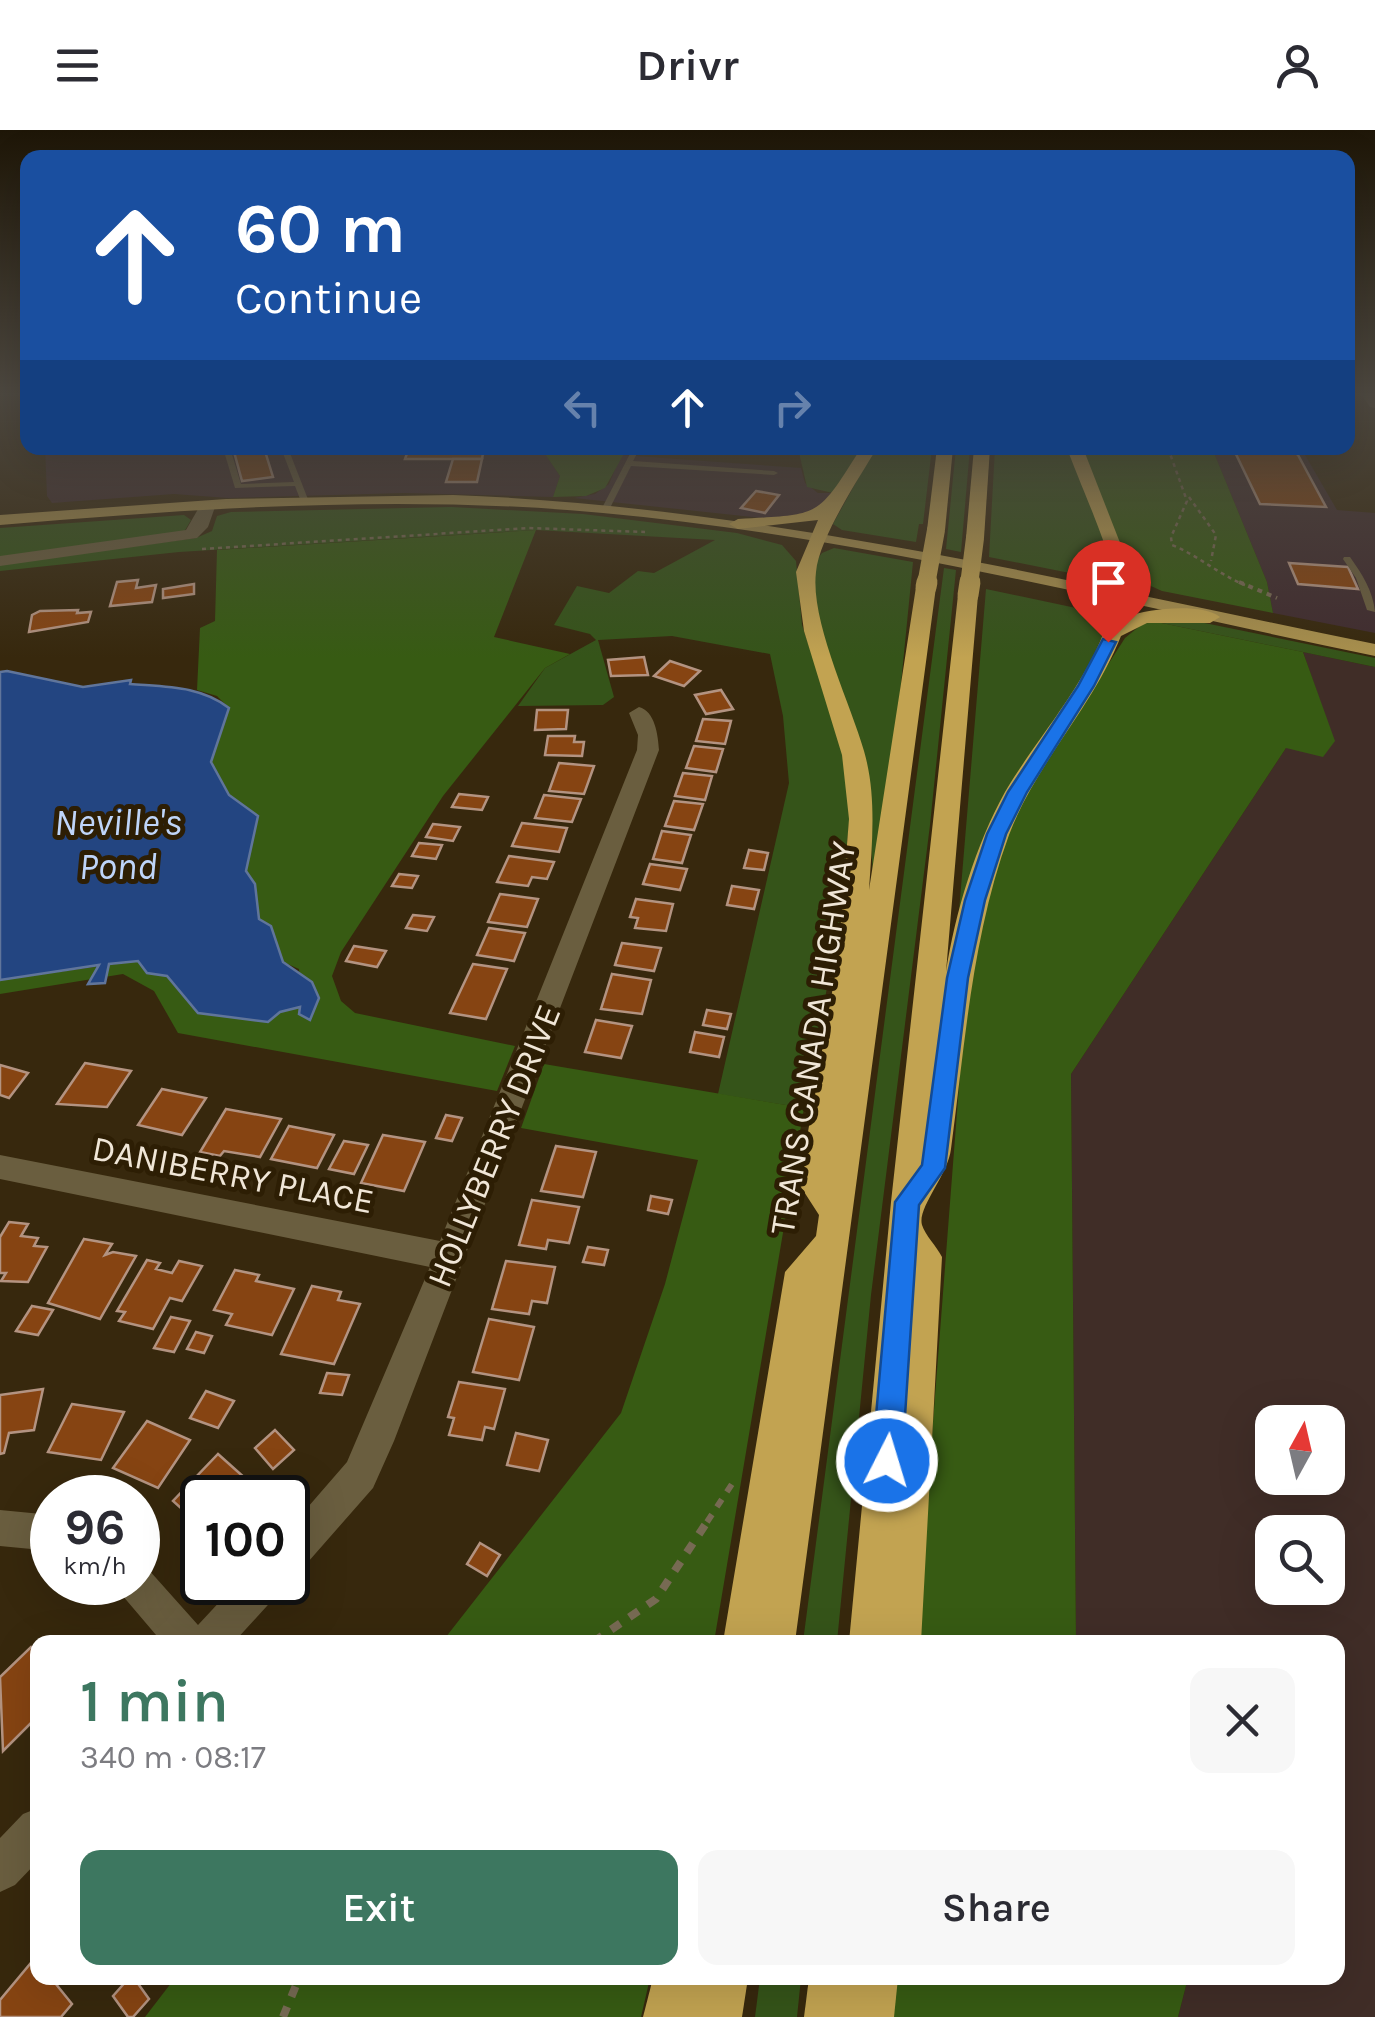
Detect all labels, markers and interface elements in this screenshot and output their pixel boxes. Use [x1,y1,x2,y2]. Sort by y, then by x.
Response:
icon: menu [50,38,105,93]
icon: person [1270,38,1325,93]
text: Drivr [636,39,739,91]
text: 60 m [235,188,406,270]
icon: ahead [70,190,200,320]
text: Continue [235,272,422,324]
icon: left [555,380,610,435]
icon: ahead [660,380,715,435]
icon: right [765,380,820,435]
pin [1066,540,1151,643]
icon: arrive [1081,555,1136,610]
water label: Neville's Pond [54,800,182,889]
street label: TRANS CANADA HIGHWAY [762,839,864,1237]
street label: HOLLYBERRY DRIVE [419,999,569,1293]
street label: DANIBERRY PLACE [89,1128,377,1222]
north arrow [1255,1405,1345,1495]
map controls [1255,1405,1345,1605]
position arrow [835,1409,939,1513]
speed limit sign: 100 [180,1475,310,1605]
text: 96 [65,1498,125,1557]
button: search [1255,1515,1345,1605]
text: km/h [63,1551,127,1580]
text: 1 min [80,1666,229,1736]
button: close [1190,1668,1295,1773]
text: 340 m · 08:17 [80,1739,266,1776]
button: Exit [80,1850,678,1965]
button: Share [698,1850,1295,1965]

